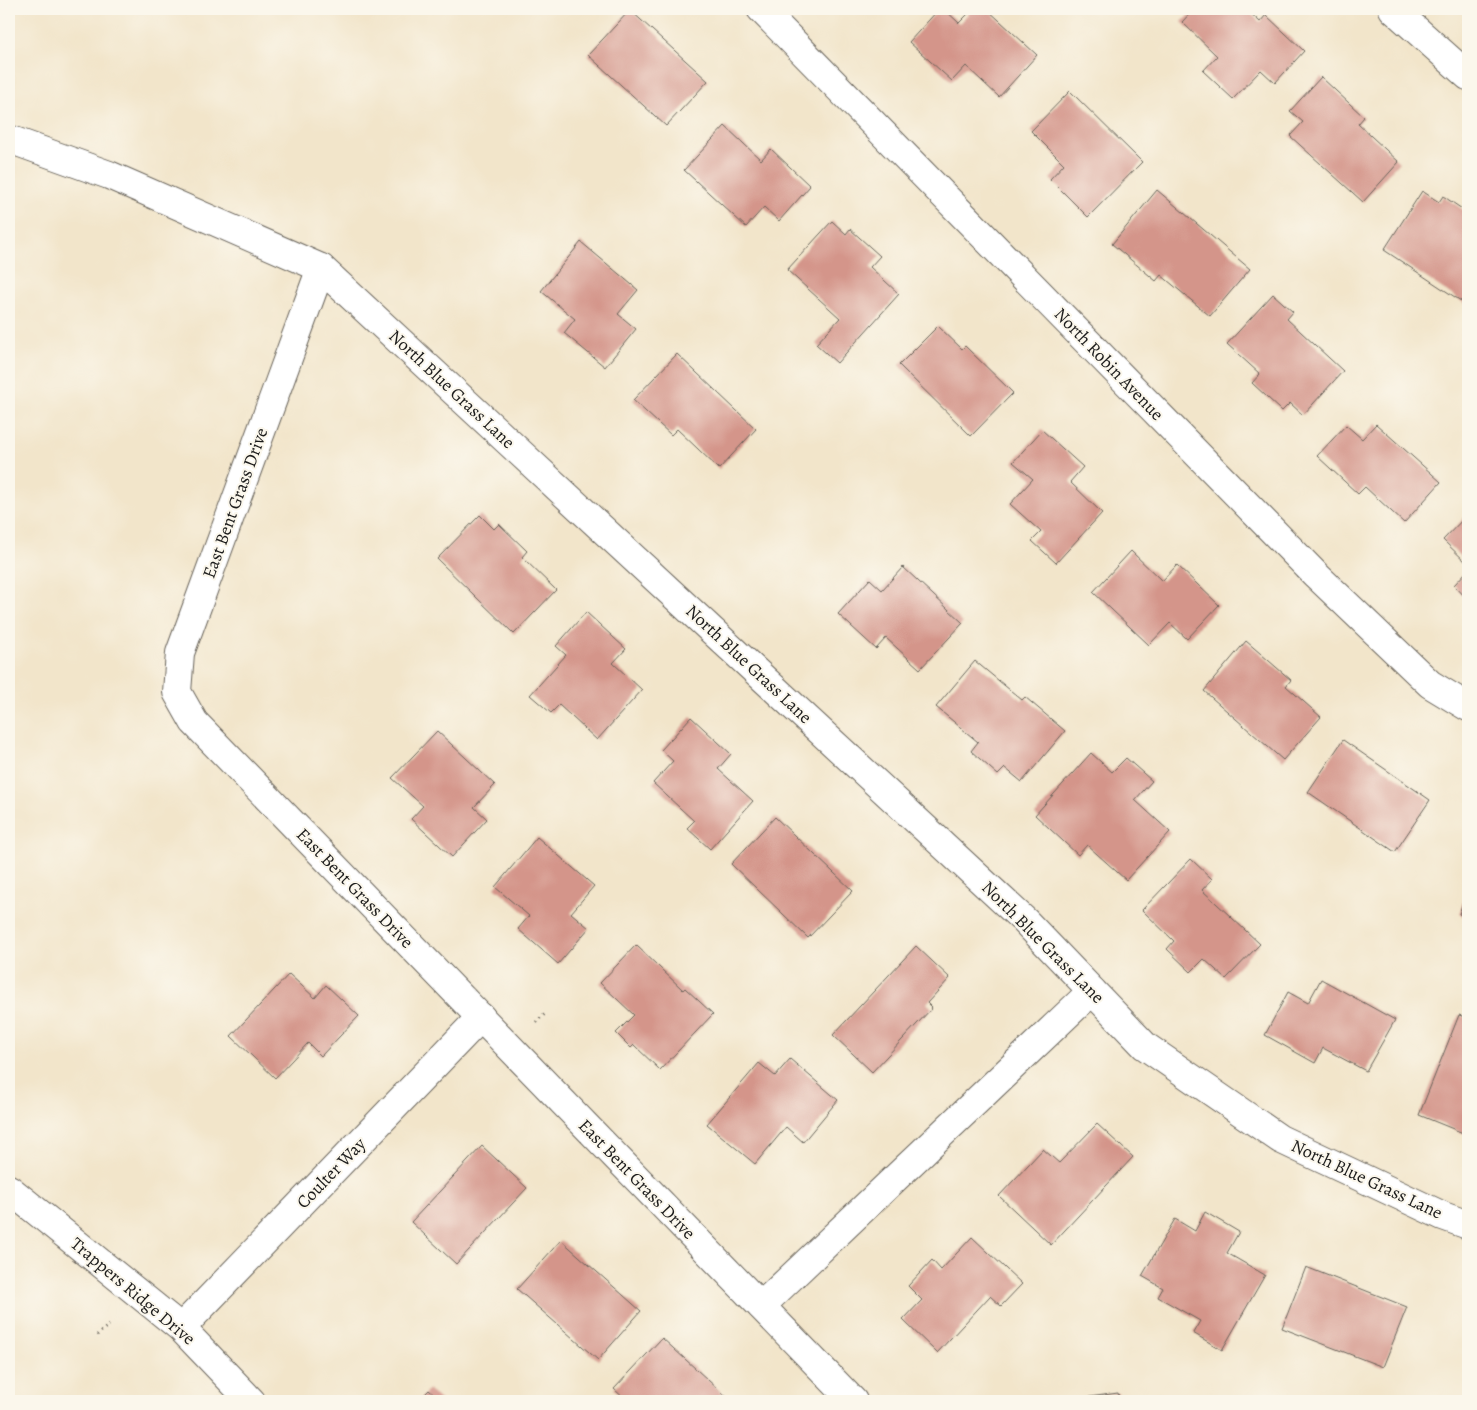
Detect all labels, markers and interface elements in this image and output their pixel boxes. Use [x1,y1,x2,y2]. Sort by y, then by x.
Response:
street label: North Robin Avenue [1049,302,1169,426]
street label: North Blue Grass Lane [384,324,520,454]
street label: East Bent Grass Drive [197,424,273,582]
street label: North Blue Grass Lane [681,599,817,729]
street label: East Bent Grass Drive [291,823,419,953]
street label: North Blue Grass Lane [976,875,1110,1009]
street label: East Bent Grass Drive [573,1114,701,1244]
street label: Coulter Way [291,1132,372,1214]
street label: North Blue Grass Lane [1287,1133,1447,1225]
street label: Trappers Ridge Drive [66,1232,200,1350]

